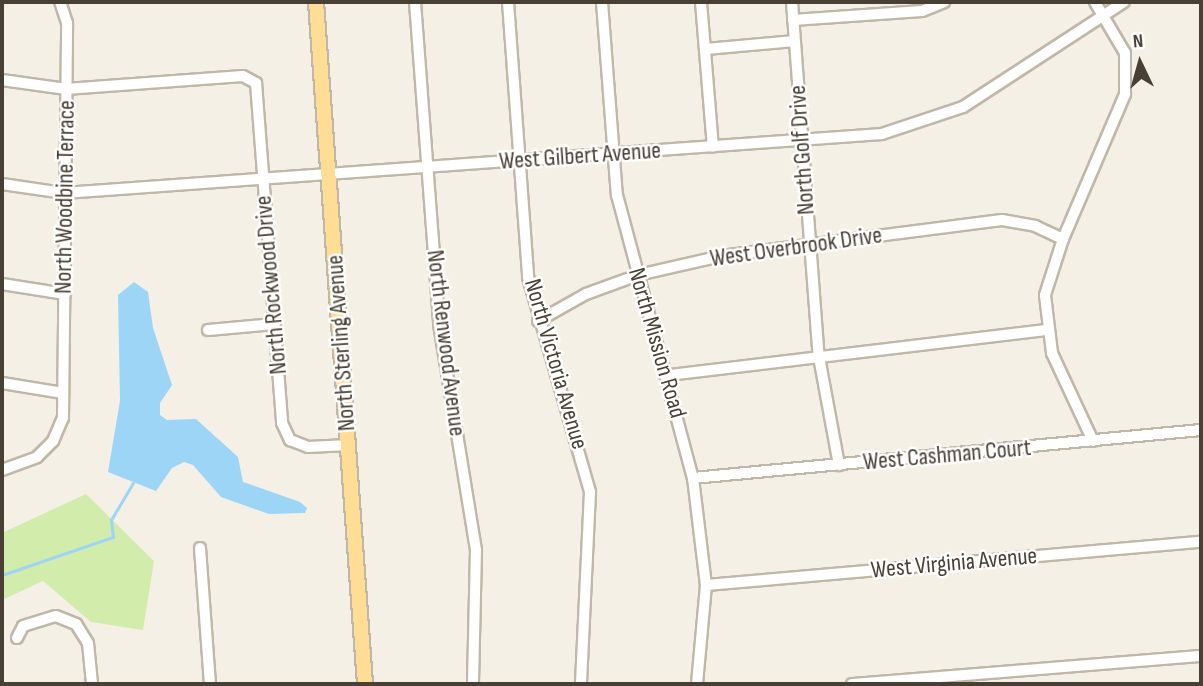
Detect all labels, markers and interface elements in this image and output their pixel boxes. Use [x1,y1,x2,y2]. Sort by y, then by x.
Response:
north arrow [1105,28,1175,98]
text: N [1132,30,1144,53]
street label: North Golf Drive [783,84,821,216]
street label: North Woodbine Terrace [49,100,81,294]
street label: West Gilbert Avenue [498,136,662,176]
street label: North Rockwood Drive [249,194,293,376]
street label: West Overbrook Drive [708,221,884,273]
street label: North Renwood Avenue [420,248,472,438]
street label: North Sterling Avenue [320,254,362,432]
street label: North Mission Road [622,265,692,421]
street label: North Victoria Avenue [518,276,594,452]
street label: West Cashman Court [862,433,1032,477]
street label: West Virginia Avenue [870,541,1038,585]

